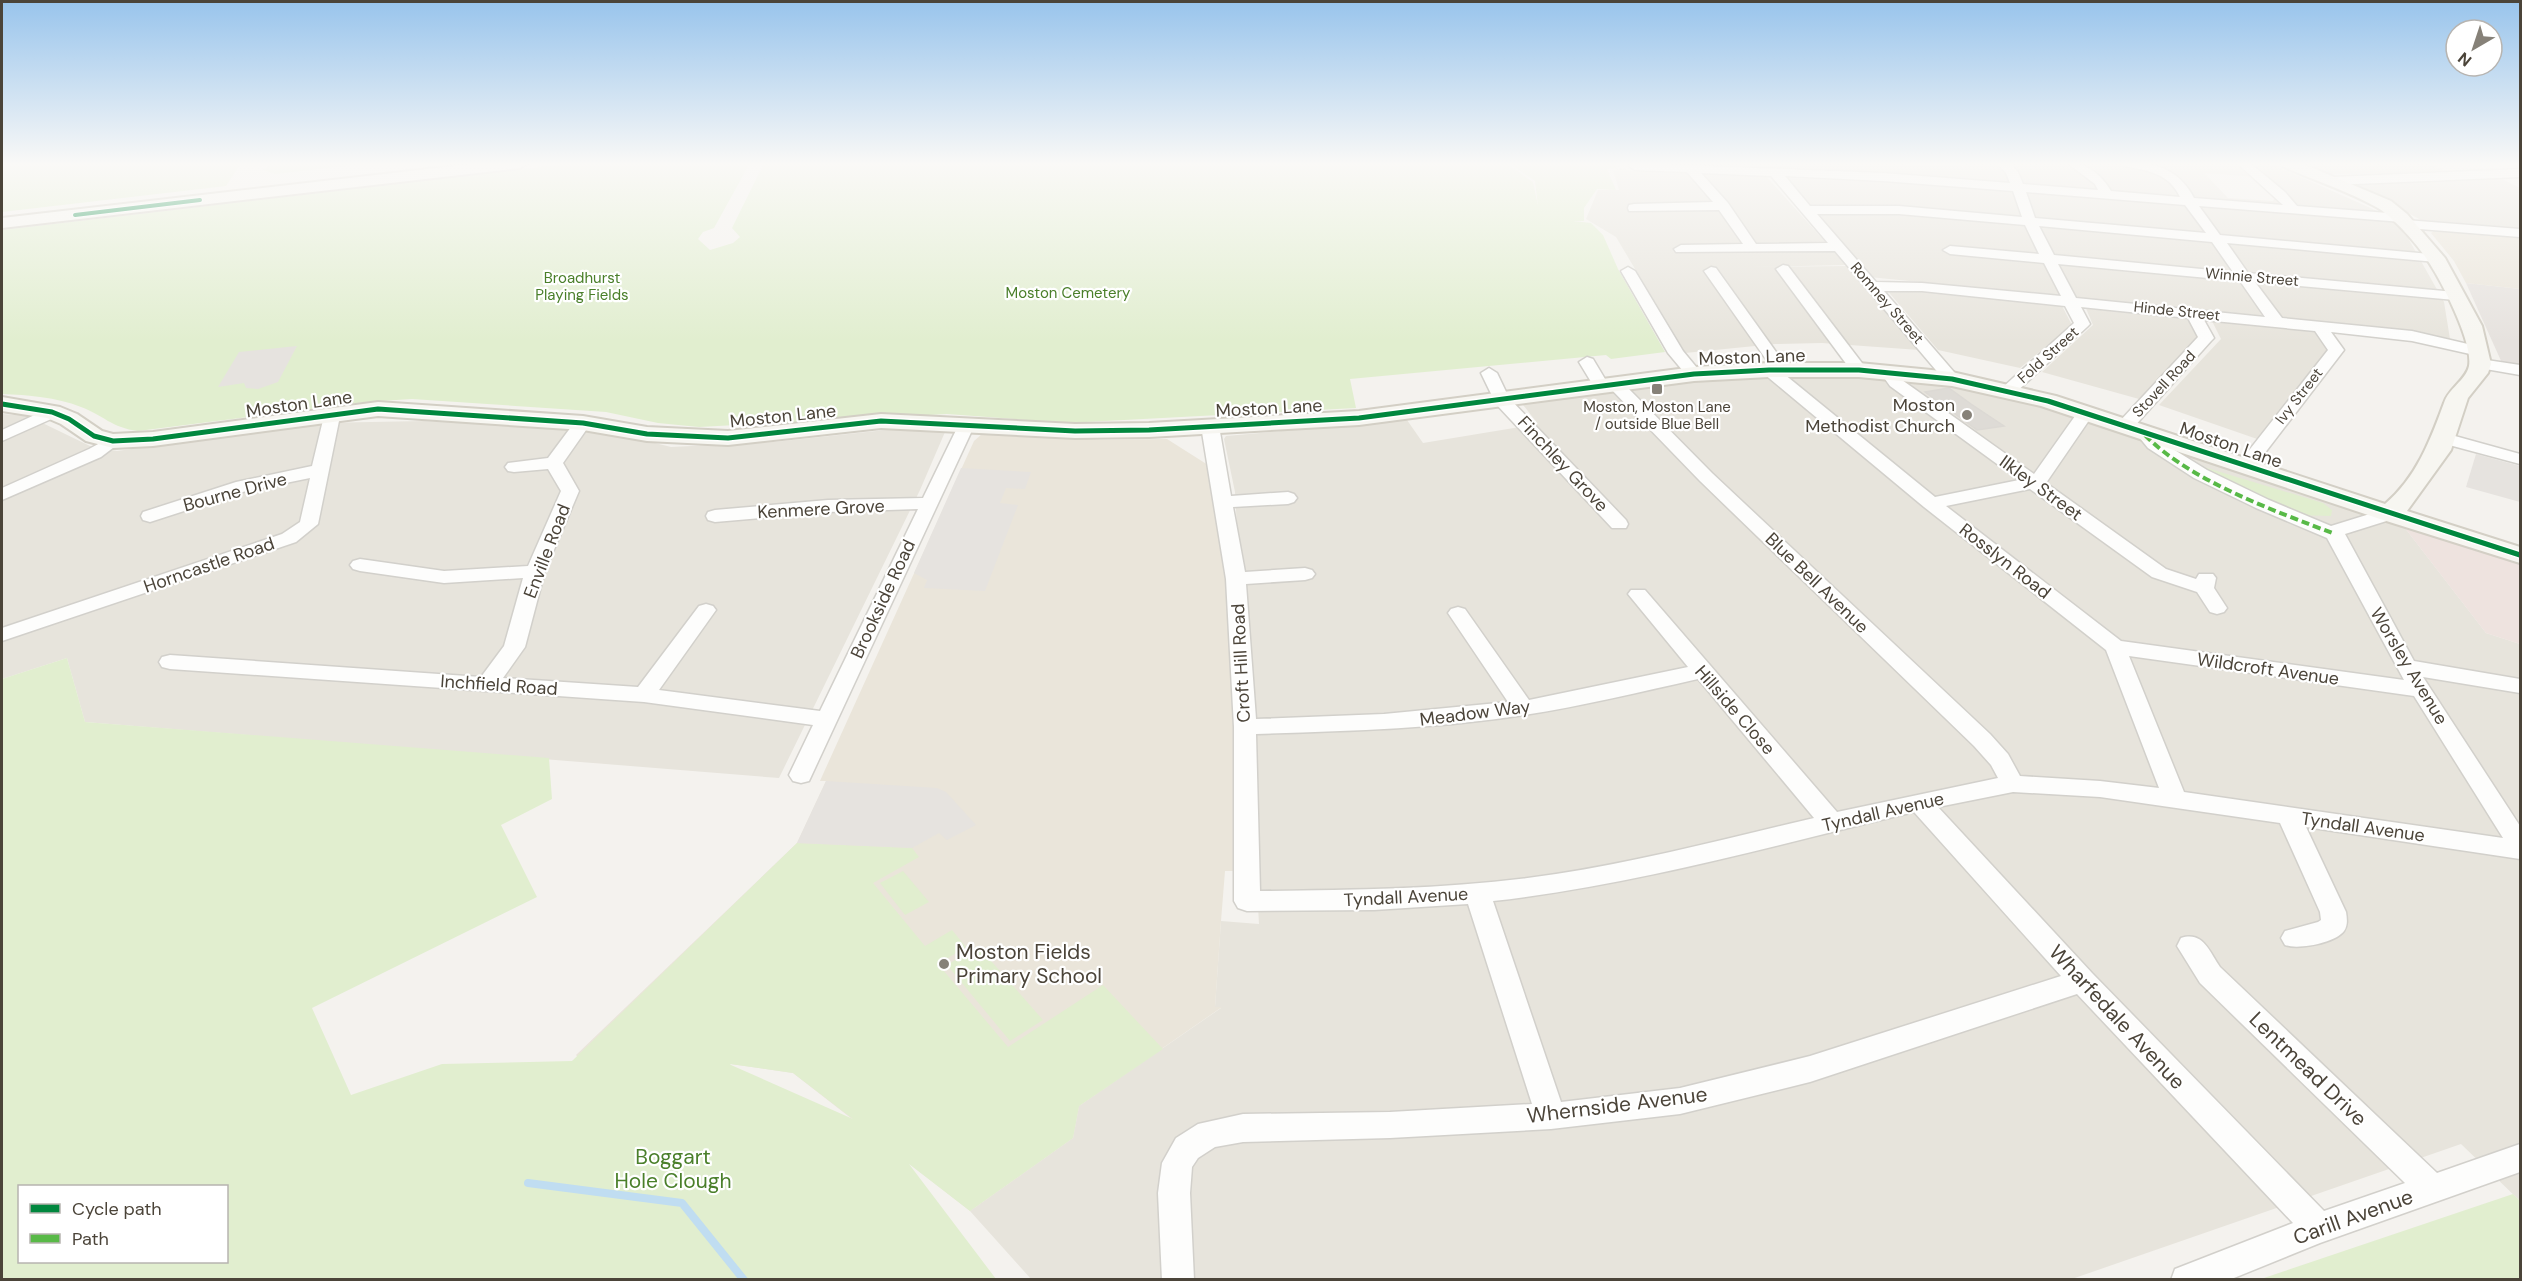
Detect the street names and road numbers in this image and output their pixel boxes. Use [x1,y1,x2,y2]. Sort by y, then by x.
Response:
street label: Romney Street [1846,258,1928,348]
street label: Winnie Street [2204,263,2300,291]
street label: Hinde Street [2133,297,2221,325]
street label: Fold Street [2013,322,2083,388]
street label: Moston Lane [1698,343,1806,371]
street label: Stovell Road [2128,346,2200,422]
street label: Ivy Street [2271,364,2327,428]
street label: Moston Lane [244,385,354,423]
street label: Moston Lane [1215,393,1323,423]
street label: Moston Lane [729,398,837,434]
street label: Finchley Grove [1512,411,1614,517]
street label: Moston Lane [2177,416,2285,474]
street label: Ilkley Street [1995,450,2087,526]
street label: Bourne Drive [180,467,290,517]
street label: Kenmere Grove [757,494,885,524]
street label: Enville Road [518,500,576,602]
street label: Rosslyn Road [1954,518,2056,604]
street label: Blue Bell Avenue [1760,527,1874,639]
street label: Horncastle Road [140,531,278,599]
street label: Brookside Road [845,536,921,662]
street label: Croft Hill Road [1226,603,1256,723]
street label: Worsley Avenue [2365,603,2453,729]
street label: Wildcroft Avenue [2195,647,2341,691]
street label: Hillside Close [1689,660,1781,760]
street label: Inchfield Road [440,669,558,701]
street label: Meadow Way [1418,694,1532,732]
street label: Tyndall Avenue [1820,786,1946,838]
street label: Tyndall Avenue [2300,806,2426,848]
street label: Tyndall Avenue [1343,882,1469,912]
street label: Wharfedale Avenue [2043,939,2192,1095]
street label: Lentmead Drive [2243,1006,2373,1132]
street label: Whernside Avenue [1525,1080,1709,1130]
street label: Carill Avenue [2289,1182,2417,1252]

